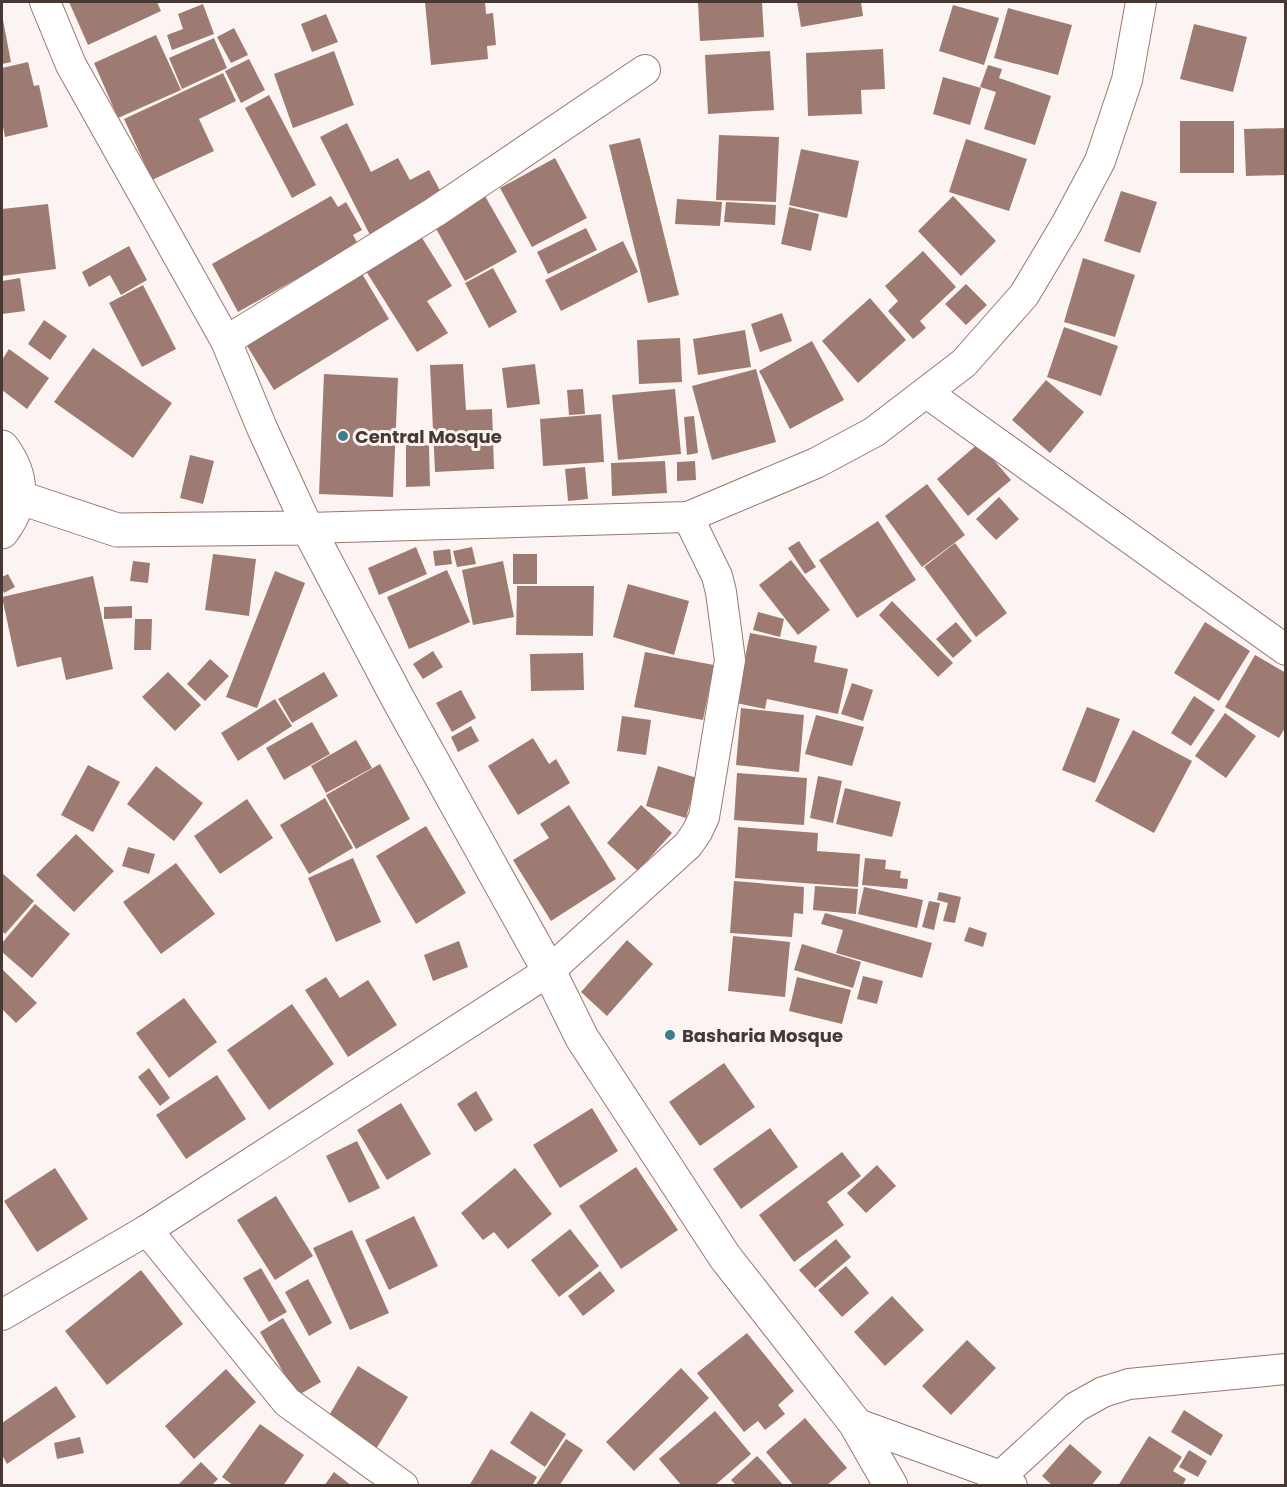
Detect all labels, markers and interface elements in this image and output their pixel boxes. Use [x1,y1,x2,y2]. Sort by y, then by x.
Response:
place label: Central Mosque [355,424,502,449]
marker: Central Mosque [336,429,350,443]
place label: Basharia Mosque [682,1023,843,1048]
marker: Basharia Mosque [663,1028,677,1042]

